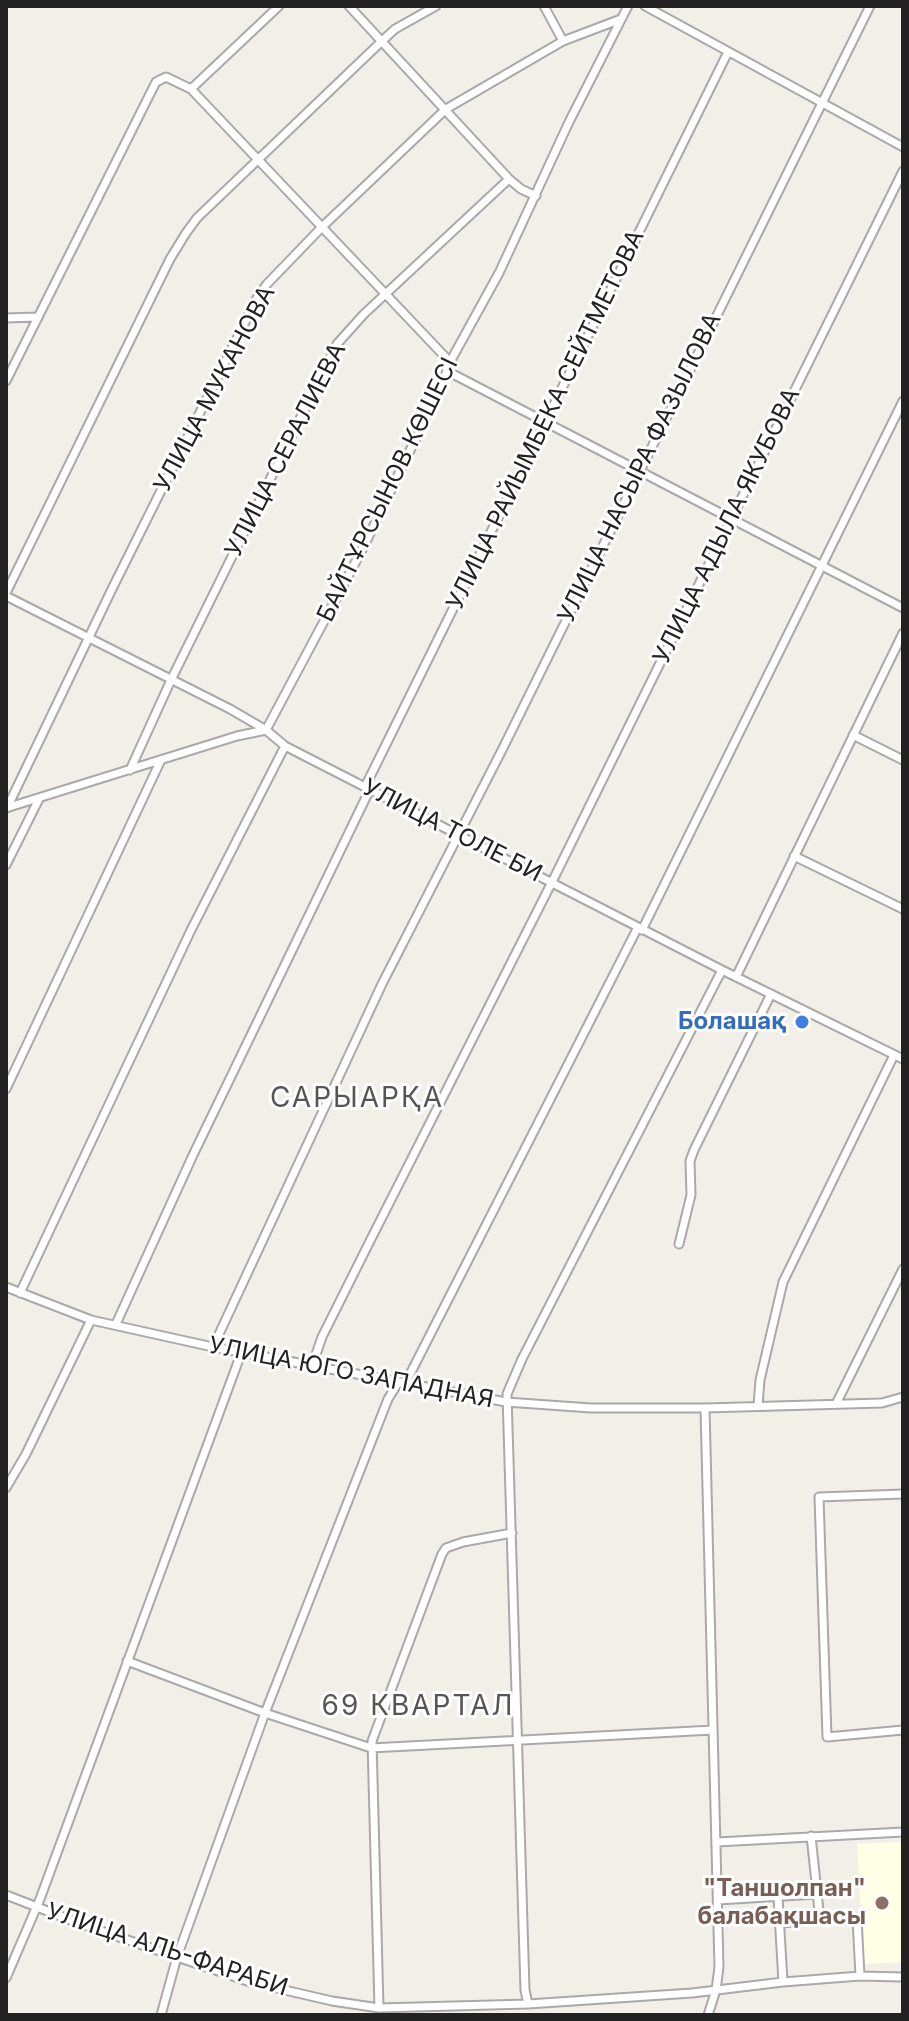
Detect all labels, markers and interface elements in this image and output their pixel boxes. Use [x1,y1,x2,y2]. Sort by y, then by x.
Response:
street label: УЛИЦА РАЙЫМБЕКА СЕЙТМЕТОВА [441,225,651,615]
street label: УЛИЦА МУКАНОВА [148,281,282,497]
street label: УЛИЦА НАСЫРА ФАЗЫЛОВА [552,308,728,628]
street label: УЛИЦА СЕРАЛИЕВА [219,338,353,562]
street label: БАЙТҰРСЫНОВ КӨШЕСІ [311,353,465,627]
street label: УЛИЦА АДЫЛА ЯКУБОВА [648,383,806,669]
street label: УЛИЦА ТОЛЕ БИ [357,773,547,889]
place label: Болашақ [678,1008,786,1036]
marker: Болашақ [793,1013,811,1031]
district label: САРЫАРҚА [270,1082,444,1116]
street label: УЛИЦА ЮГО ЗАПАДНАЯ [206,1331,496,1415]
district label: 69 КВАРТАЛ [322,1690,514,1724]
place label: "Таншолпан" балабақшасы [698,1875,866,1931]
marker: "Таншолпан" балабақшасы [873,1894,891,1912]
street label: УЛИЦА АЛЬ-ФАРАБИ [43,1897,291,2003]

